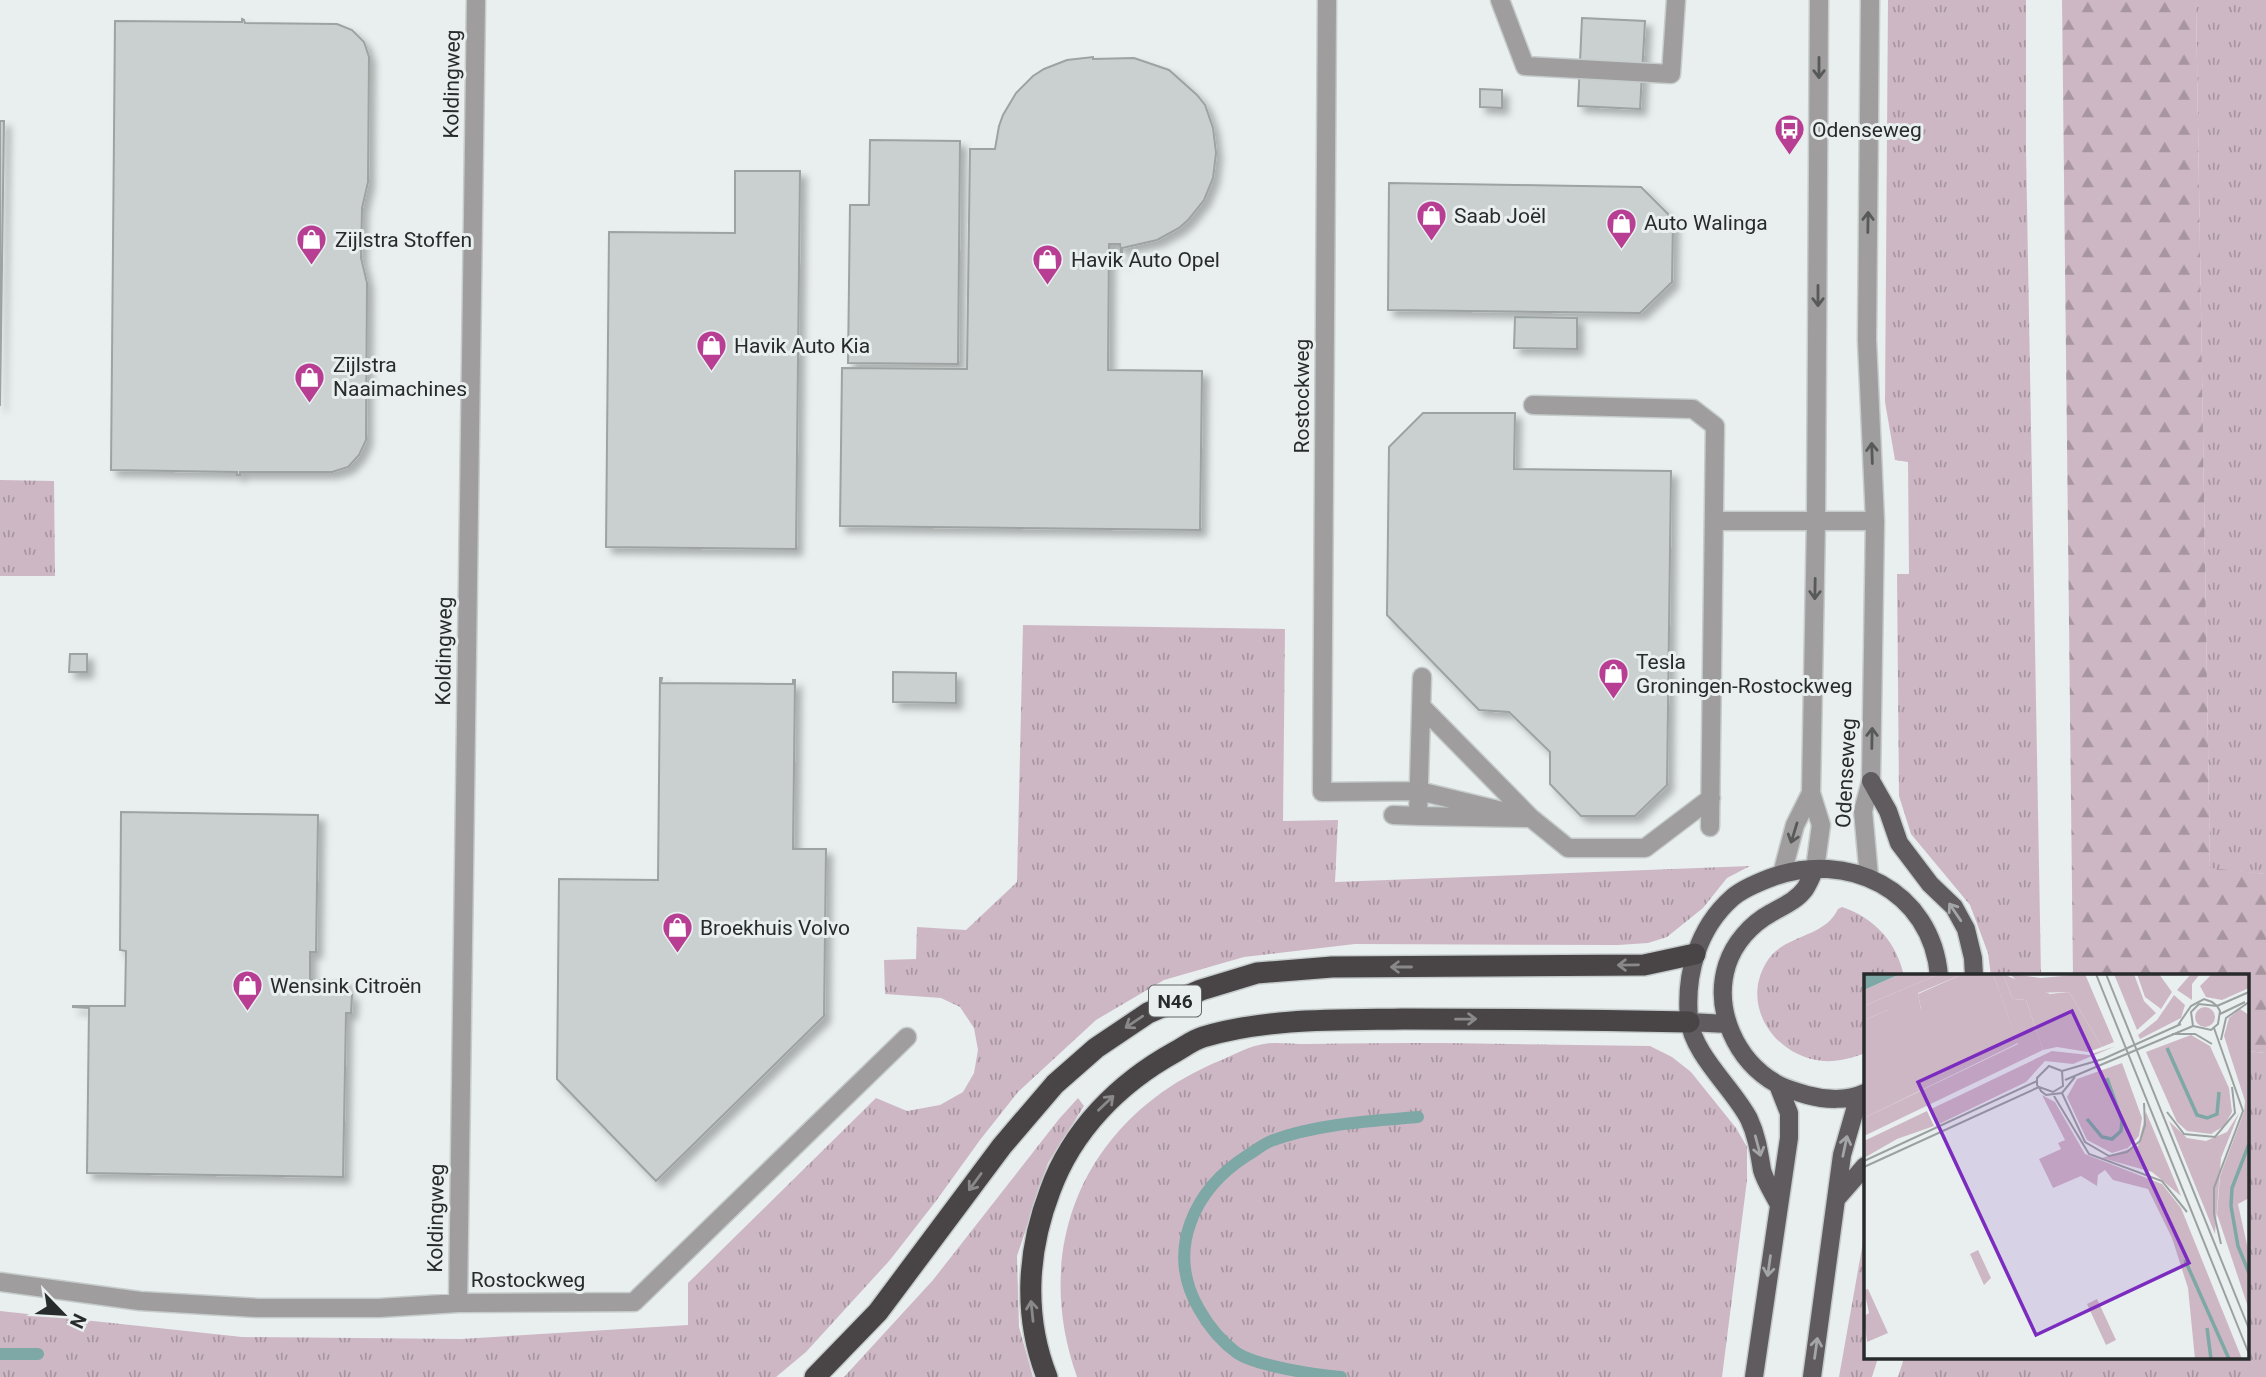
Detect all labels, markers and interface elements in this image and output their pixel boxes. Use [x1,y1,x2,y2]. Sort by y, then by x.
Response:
street label: Koldingweg [439,29,465,139]
one-way arrow [1812,56,1826,79]
bus stop icon: Odenseweg [1772,113,1806,157]
place label: Odenseweg [1812,118,1922,142]
shop icon: Saab Joël [1414,199,1448,243]
place label: Saab Joël [1454,204,1546,228]
shop icon: Auto Walinga [1604,206,1638,250]
place label: Auto Walinga [1644,211,1768,235]
one-way arrow [1861,211,1875,234]
shop icon: Zijlstra Stoffen [295,223,329,267]
place label: Zijlstra Stoffen [335,228,472,252]
shop icon: Havik Auto Opel [1031,243,1065,287]
place label: Havik Auto Opel [1071,248,1220,272]
one-way arrow [1811,284,1825,307]
shop icon: Havik Auto Kia [694,329,728,373]
place label: Havik Auto Kia [734,334,870,358]
street label: Rostockweg [1290,339,1314,453]
place label: Zijlstra Naaimachines [333,353,467,401]
shop icon: Zijlstra Naaimachines [293,360,327,404]
one-way arrow [1865,442,1878,465]
one-way arrow [1808,577,1822,600]
street label: Koldingweg [431,596,457,706]
place label: Tesla Groningen-Rostockweg [1636,650,1853,698]
shop icon: Tesla Groningen-Rostockweg [1596,657,1630,701]
street label: Odenseweg [1831,718,1861,828]
one-way arrow [1865,727,1878,750]
one-way arrow [1786,821,1799,843]
one-way arrow [1948,903,1963,922]
shop icon: Broekhuis Volvo [660,911,694,955]
place label: Broekhuis Volvo [700,916,850,940]
one-way arrow [1617,958,1640,972]
one-way arrow [1389,960,1412,974]
shop icon: Wensink Citroën [230,969,264,1013]
place label: Wensink Citroën [270,974,422,998]
inset map [1864,974,2248,1360]
road number: N46 [1149,986,1201,1016]
one-way arrow [1454,1012,1477,1026]
one-way arrow [1125,1015,1144,1029]
one-way arrow [1097,1095,1114,1112]
one-way arrow [1752,1134,1765,1157]
one-way arrow [1838,1135,1852,1158]
street label: Koldingweg [423,1163,449,1273]
one-way arrow [968,1172,983,1191]
one-way arrow [1763,1254,1776,1277]
street label: Rostockweg [471,1268,585,1292]
north arrow [28,1279,98,1349]
one-way arrow [1025,1300,1038,1323]
text: N [65,1310,91,1332]
one-way arrow [1810,1338,1823,1360]

